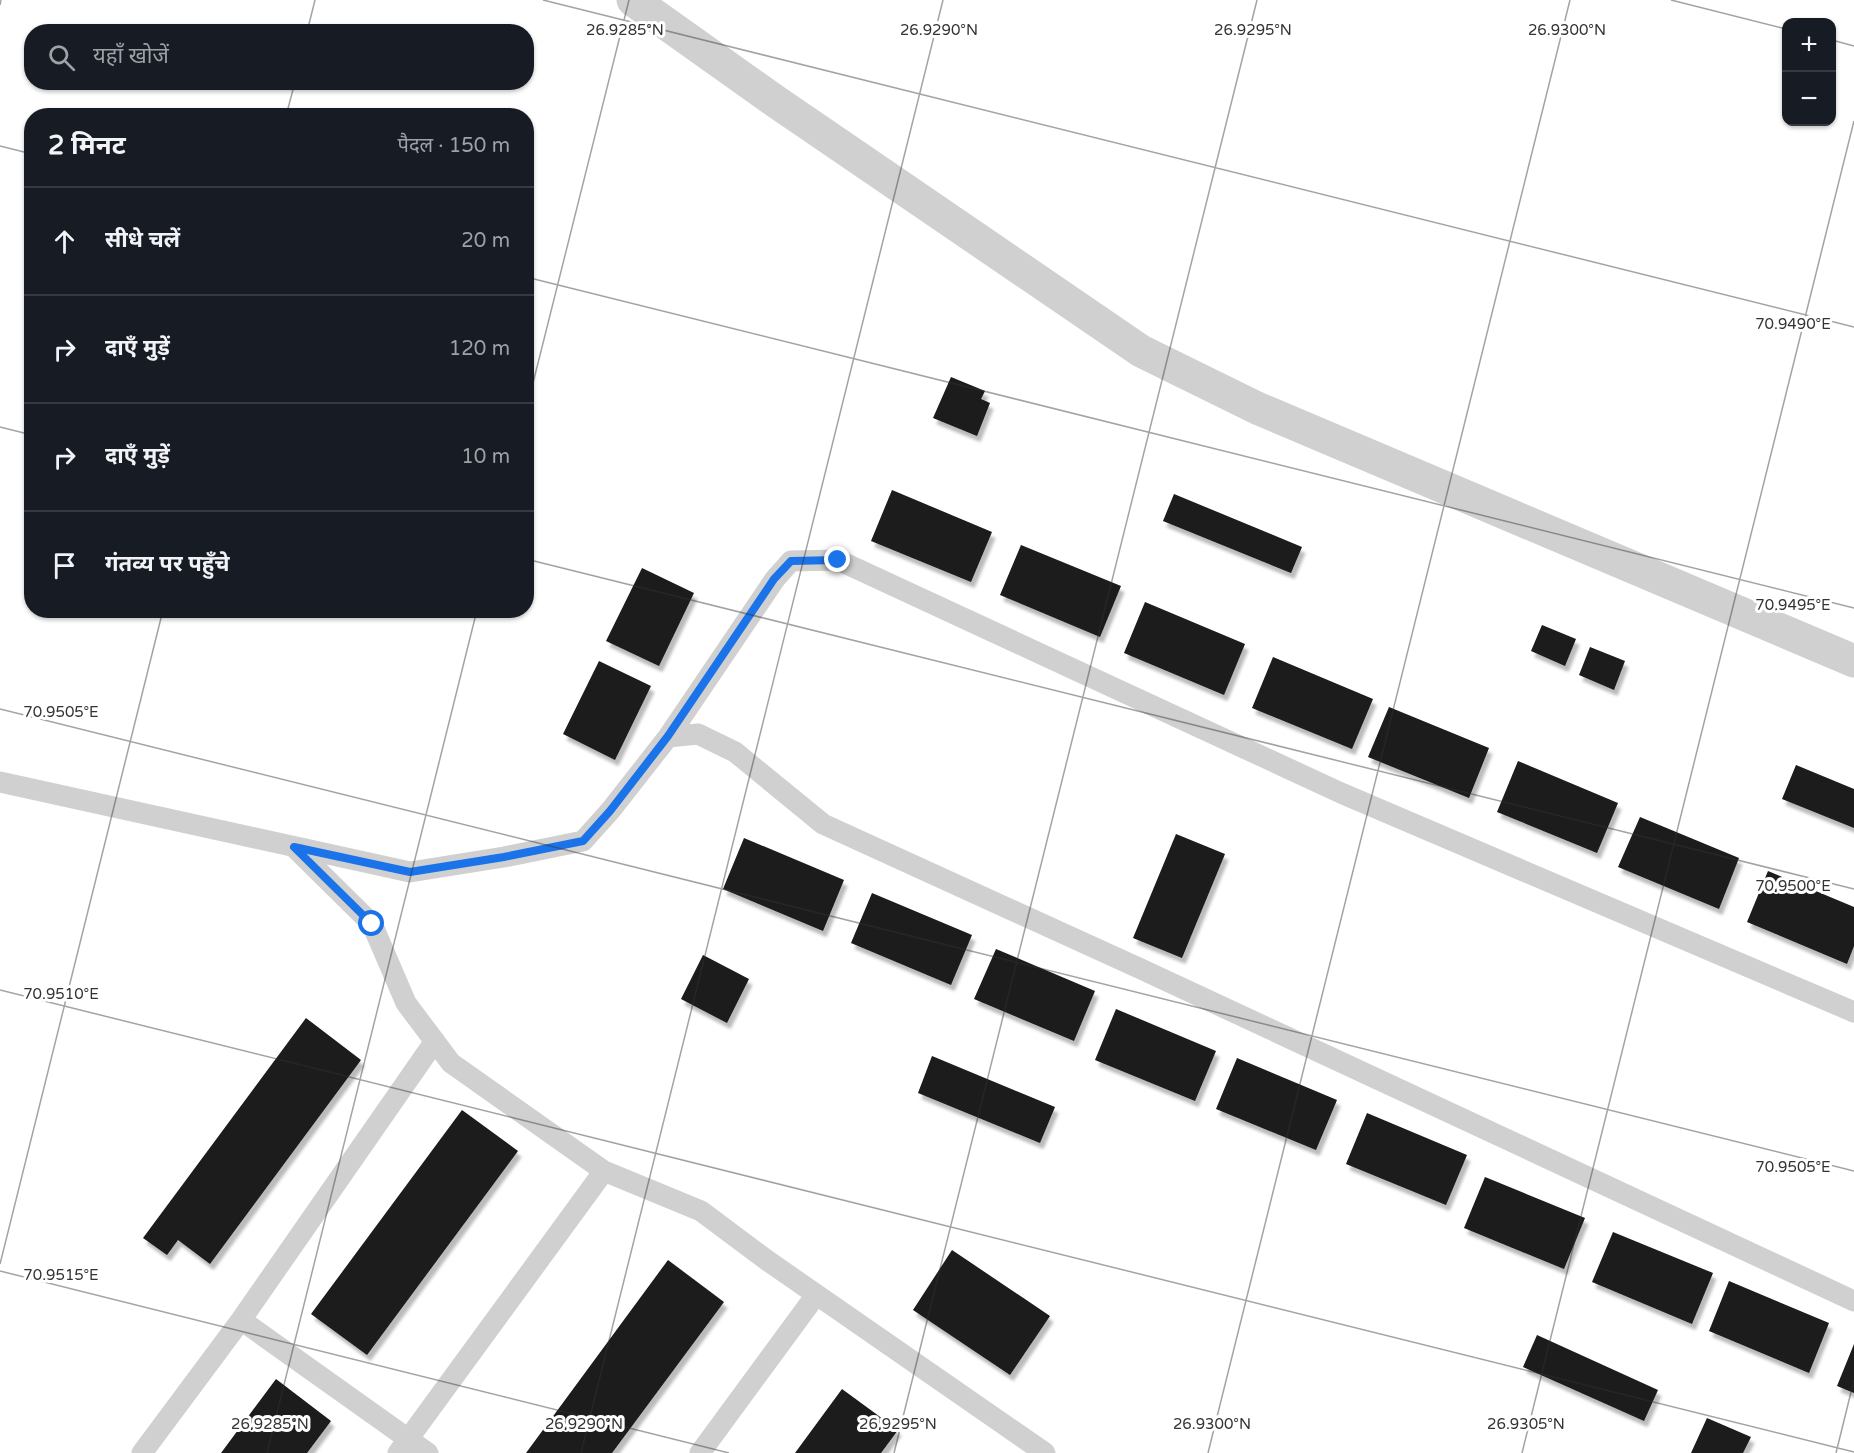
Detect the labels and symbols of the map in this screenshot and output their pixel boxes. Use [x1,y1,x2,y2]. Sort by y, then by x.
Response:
text: 26.9285°N [586,21,664,39]
text: 26.9290°N [900,21,978,39]
text: 26.9295°N [1214,21,1292,39]
text: 26.9300°N [1528,21,1606,39]
text: 70.9490°E [1755,315,1831,333]
route end [824,546,850,572]
text: 70.9495°E [1755,596,1831,614]
text: 70.9505°E [23,703,99,721]
text: 70.9500°E [1755,877,1831,895]
route start [358,910,384,936]
text: 70.9510°E [23,985,99,1003]
text: 70.9505°E [1755,1158,1831,1176]
text: 70.9515°E [23,1266,99,1284]
text: 26.9285°N [231,1415,309,1433]
text: 26.9290°N [545,1415,623,1433]
text: 26.9295°N [859,1415,937,1433]
text: 26.9300°N [1173,1415,1251,1433]
text: 26.9305°N [1487,1415,1565,1433]

